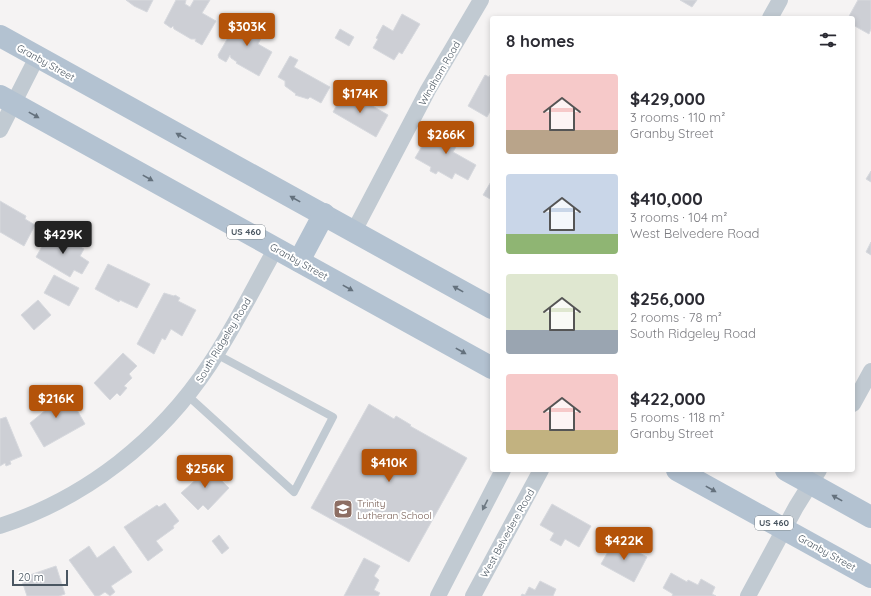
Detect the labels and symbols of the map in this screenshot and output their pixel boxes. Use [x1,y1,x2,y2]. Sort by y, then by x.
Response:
pin: $303K [219,13,275,47]
street label: Windham Road [416,39,463,108]
street label: Granby Street [14,41,78,84]
pin: $174K [332,80,388,114]
one-way arrow [28,112,40,118]
pin: $266K [418,121,474,155]
one-way arrow [175,133,187,140]
one-way arrow [142,174,154,181]
one-way arrow [289,195,301,202]
pin: $429K [35,221,91,255]
road number: US 460 [227,225,265,239]
street label: Granby Street [267,240,331,283]
one-way arrow [342,285,353,291]
one-way arrow [452,286,464,292]
street label: South Ridgeley Road [193,295,254,385]
one-way arrow [455,348,467,355]
pin: $216K [28,385,84,419]
pin: $410K [361,449,417,483]
pin: $256K [177,455,233,489]
one-way arrow [705,485,717,492]
street label: West Belvedere Road [478,487,537,580]
one-way arrow [831,495,843,501]
place label: Trinity Lutheran School [357,497,432,522]
school or university icon: Trinity Lutheran School [332,498,354,520]
one-way arrow [482,499,488,511]
road number: US 460 [755,516,793,530]
pin: $422K [596,527,652,561]
street label: Granby Street [795,531,859,574]
scale bar [12,568,68,587]

